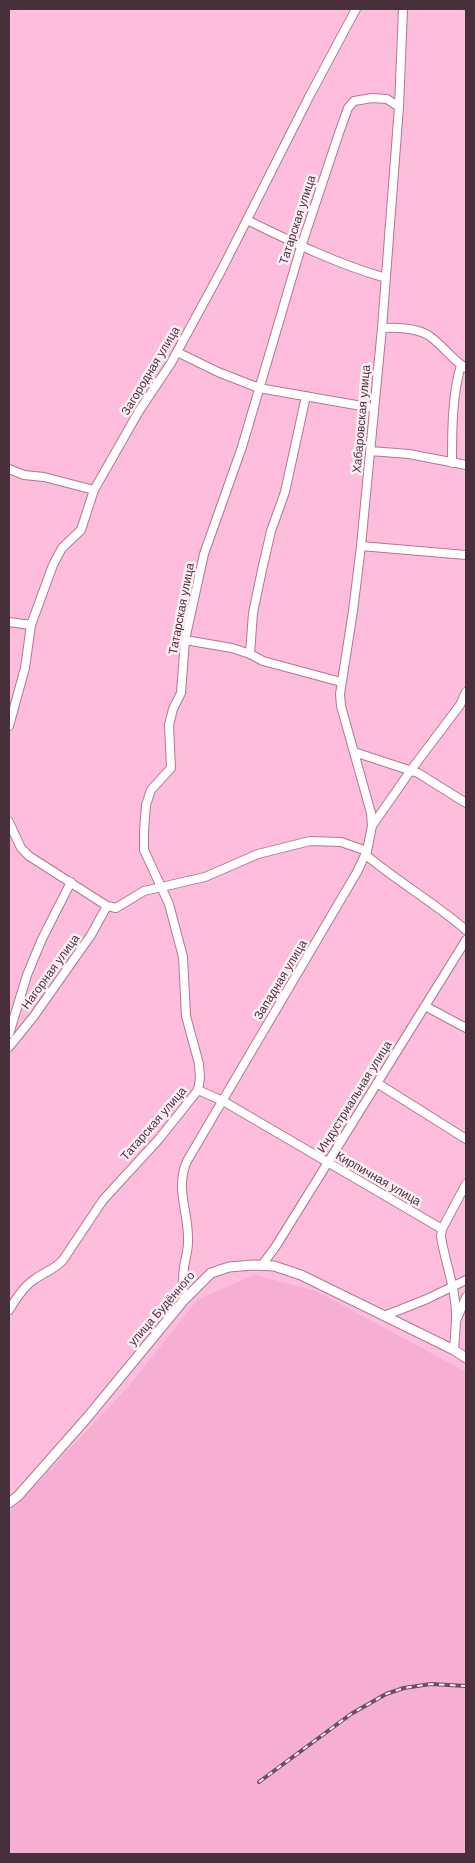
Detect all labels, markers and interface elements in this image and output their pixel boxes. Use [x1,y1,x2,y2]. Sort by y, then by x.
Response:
street label: Татарская улица [277,174,319,266]
street label: Загородная улица [119,324,183,418]
street label: Хабаровская улица [350,364,374,474]
street label: Татарская улица [166,562,198,656]
street label: Нагорная улица [19,932,83,1012]
street label: Западная улица [252,938,310,1022]
street label: Индустриальная улица [315,1038,395,1156]
street label: Татарская улица [118,1084,190,1164]
street label: Кирпичная улица [333,1149,423,1209]
street label: улица Будённого [126,1269,198,1349]

